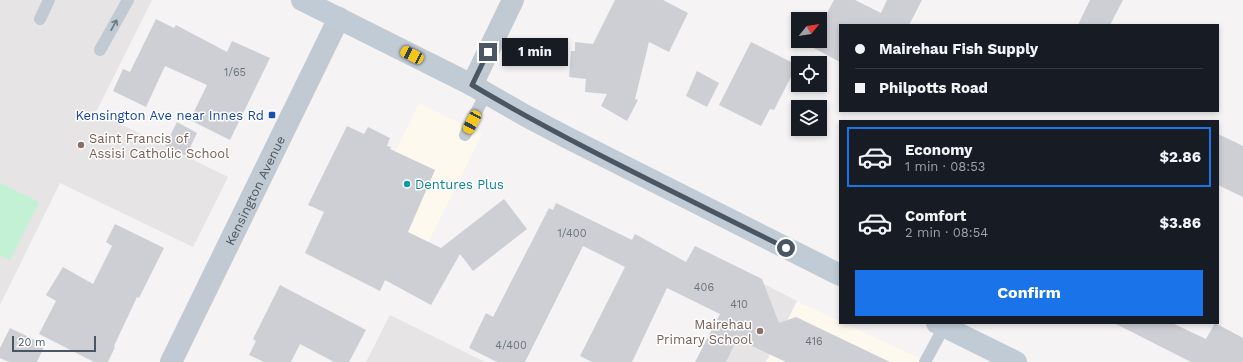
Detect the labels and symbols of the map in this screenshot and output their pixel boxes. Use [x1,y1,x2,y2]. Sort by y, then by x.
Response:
north arrow [791,12,827,48]
one-way arrow [110,19,118,31]
callout: 1 min [502,38,568,66]
route end [479,43,497,61]
car [399,44,425,66]
house number: 1/65 [224,66,246,79]
place label: Kensington Ave near Innes Rd [76,108,264,123]
car [461,109,483,135]
marker: Kensington Ave near Innes Rd [267,110,277,120]
place label: Saint Francis of Assisi Catholic School [89,131,229,161]
street label: Kensington Avenue [222,133,288,248]
marker: Saint Francis of Assisi Catholic School [76,140,86,150]
place label: Dentures Plus [415,177,504,192]
marker: Dentures Plus [402,179,412,189]
house number: 1/400 [557,227,587,240]
route start [777,239,795,257]
house number: 406 [694,281,714,294]
house number: 410 [730,298,748,311]
place label: Mairehau Primary School [656,317,752,347]
marker: Mairehau Primary School [755,326,765,336]
scale bar [12,334,96,353]
house number: 416 [805,335,823,348]
house number: 4/400 [495,339,527,352]

